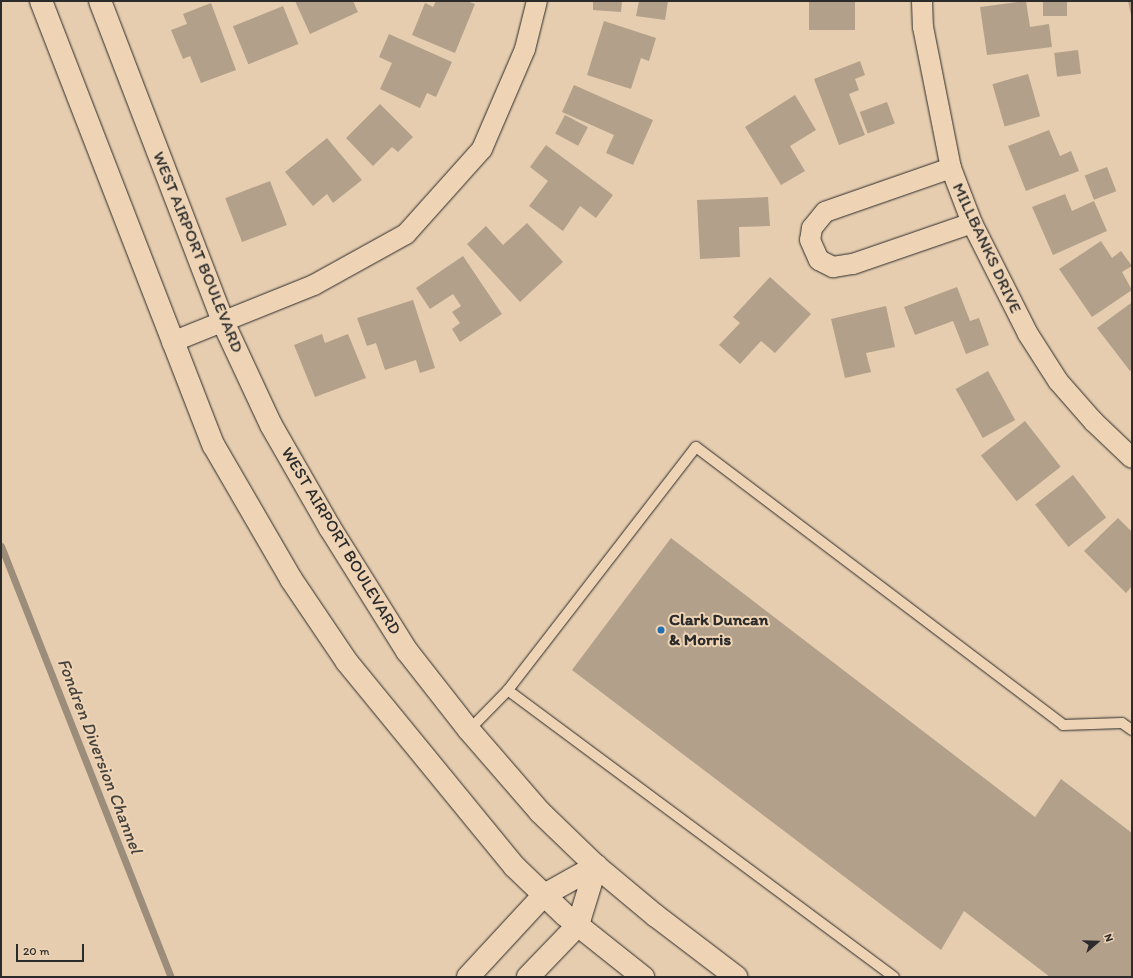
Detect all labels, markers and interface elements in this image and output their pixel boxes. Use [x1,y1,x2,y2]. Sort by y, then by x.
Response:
street label: WEST AIRPORT BOULEVARD [149,150,247,354]
street label: MILLBANKS DRIVE [948,179,1026,317]
street label: WEST AIRPORT BOULEVARD [277,445,405,637]
place label: Clark Duncan & Morris [669,610,769,650]
marker: Clark Duncan & Morris [656,625,666,635]
water label: Fondren Diversion Channel [53,655,147,857]
north arrow [1077,922,1117,962]
text: N [1101,932,1116,943]
scale bar [18,936,86,962]
text: 20 m [23,944,50,958]

